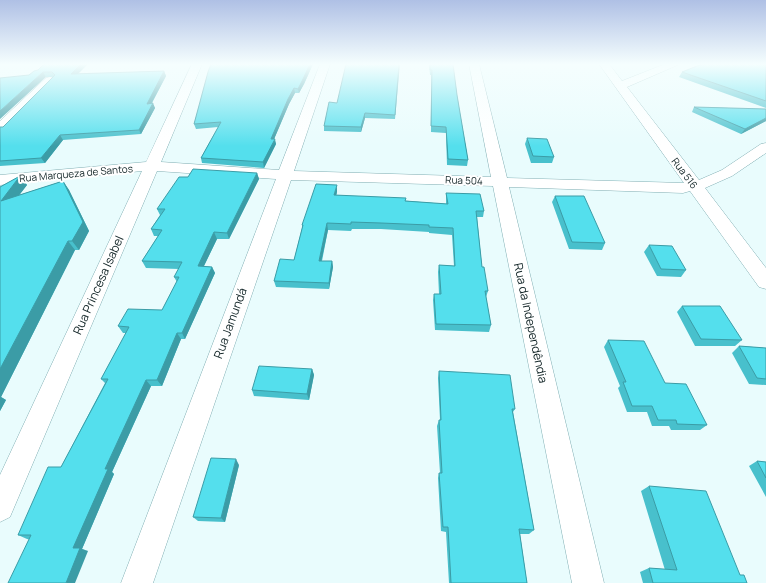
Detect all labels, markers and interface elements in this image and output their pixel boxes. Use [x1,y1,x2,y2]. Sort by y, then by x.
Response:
street label: Rua 516 [669,155,701,191]
street label: Rua Marqueza de Santos [19,161,133,185]
street label: Rua 504 [445,172,483,188]
street label: Rua Princesa Isabel [69,233,127,337]
street label: Rua da Independêndia [510,261,552,385]
street label: Rua Jamundá [209,285,251,361]

